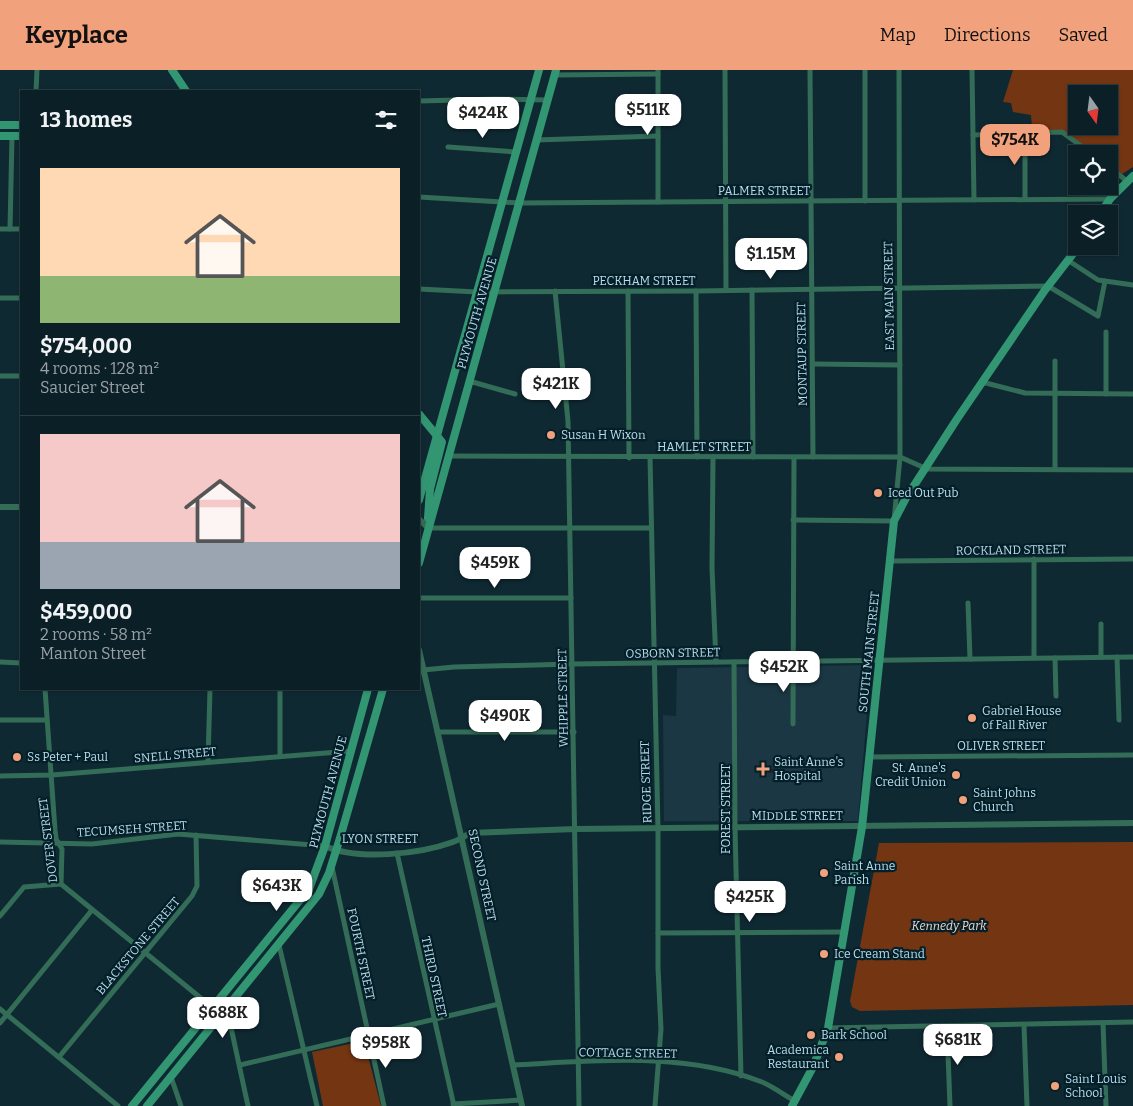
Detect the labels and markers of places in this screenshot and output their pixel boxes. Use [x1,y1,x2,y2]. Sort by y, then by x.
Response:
pin: $511K [613,93,683,136]
pin: $424K [448,97,518,139]
pin: $754K [980,124,1050,166]
pin: $1.15M [730,238,812,280]
pin: $421K [521,368,591,410]
place label: Susan H Wixon [561,428,646,442]
marker: Susan H Wixon [545,429,557,441]
place label: Iced Out Pub [888,486,958,500]
marker: Iced Out Pub [872,487,884,499]
pin: $459K [460,546,530,589]
pin: $452K [749,650,819,693]
pin: $490K [470,700,540,742]
place label: Gabriel House of Fall River [982,704,1061,732]
marker: Gabriel House of Fall River [966,712,978,724]
place label: Ss Peter + Paul [27,750,108,764]
marker: Ss Peter + Paul [11,751,23,763]
place label: Saint Anne's Hospital [774,755,844,783]
place label: St. Anne's Credit Union [875,761,946,789]
marker: Saint Anne's Hospital [756,762,770,776]
marker: St. Anne's Credit Union [950,769,962,781]
place label: Saint Johns Church [973,786,1036,814]
marker: Saint Johns Church [957,794,969,806]
place label: Saint Anne Parish [834,859,895,887]
marker: Saint Anne Parish [818,867,830,879]
pin: $643K [242,870,312,912]
pin: $425K [715,880,785,923]
place label: Ice Cream Stand [834,947,925,961]
marker: Ice Cream Stand [818,948,830,960]
pin: $688K [188,996,258,1039]
pin: $681K [923,1024,993,1066]
pin: $958K [351,1026,421,1069]
place label: Bark School [821,1028,888,1042]
marker: Bark School [805,1029,817,1041]
place label: Academica Restaurant [767,1043,830,1071]
marker: Academica Restaurant [833,1051,845,1063]
place label: Saint Louis School [1065,1072,1127,1100]
marker: Saint Louis School [1049,1080,1061,1092]

